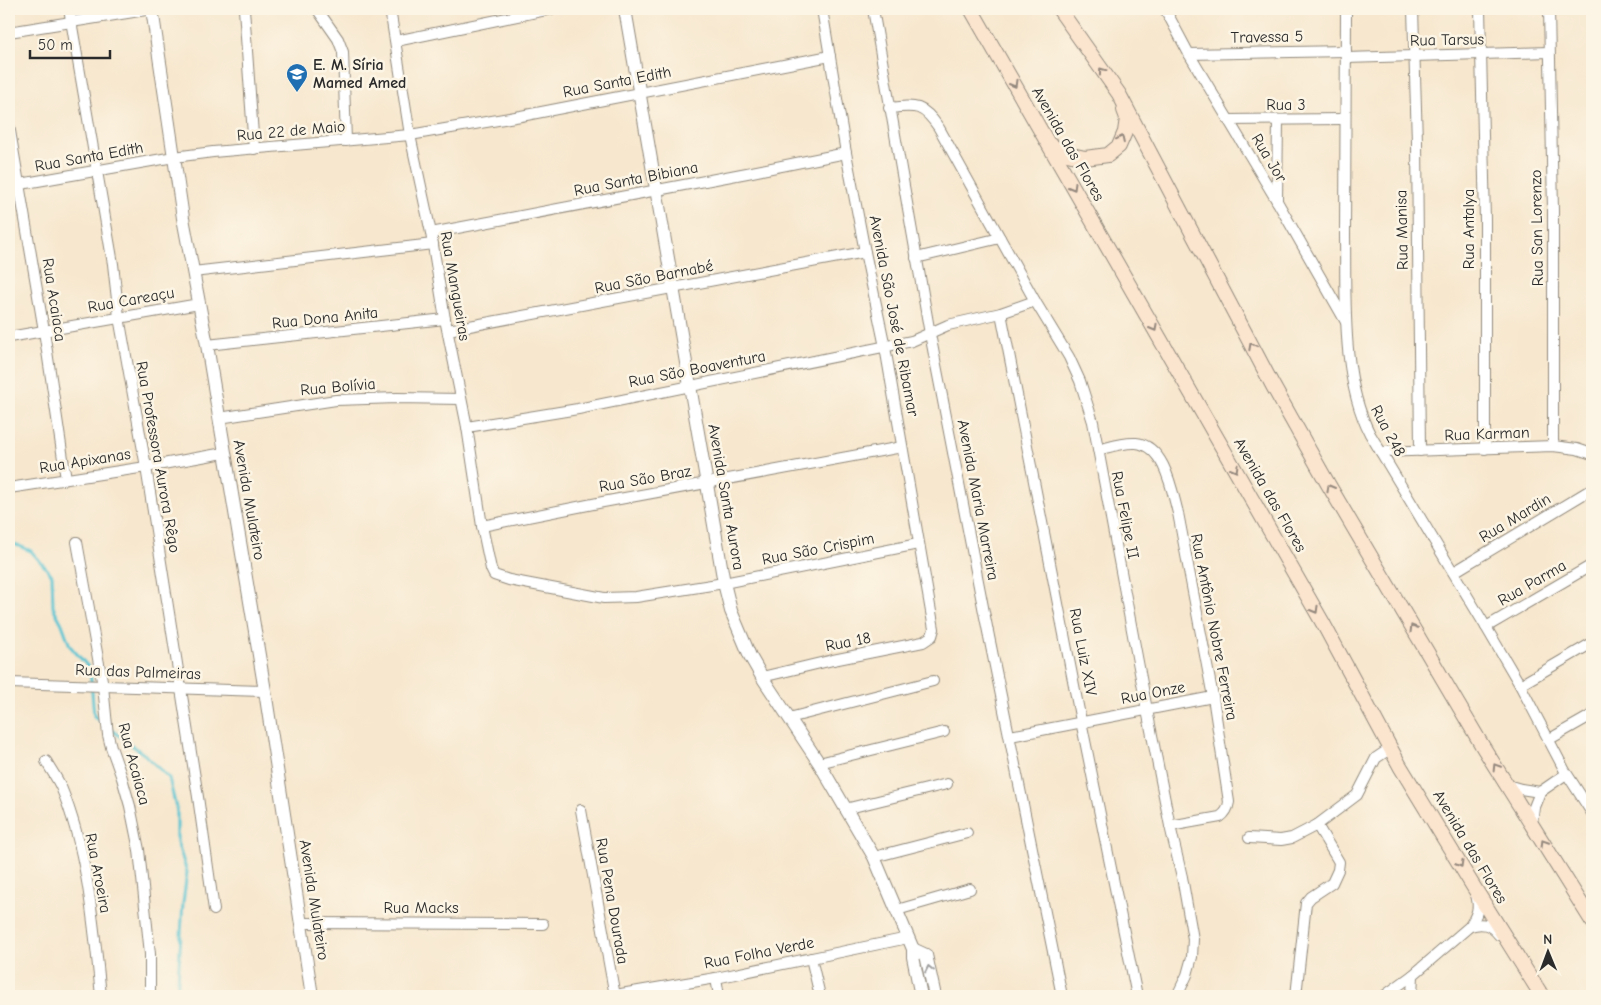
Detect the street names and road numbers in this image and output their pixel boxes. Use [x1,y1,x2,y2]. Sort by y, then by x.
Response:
street label: Travessa 5 [1231,27,1303,47]
street label: Rua Tarsus [1410,30,1485,50]
street label: Rua Santa Edith [561,63,673,101]
street label: Avenida das Flores [1028,84,1108,205]
street label: Rua 3 [1266,96,1306,114]
street label: Rua 22 de Maio [236,117,346,145]
street label: Rua Jor [1248,130,1291,186]
street label: Rua Santa Edith [33,139,145,175]
street label: Rua Santa Bibiana [572,158,700,200]
street label: Rua San Lorenzo [1527,169,1547,287]
street label: Rua Antalya [1460,189,1478,269]
street label: Rua Manisa [1392,190,1412,270]
street label: Avenida São José de Ribamar [866,214,922,419]
street label: Rua Mangueiras [436,230,474,343]
street label: Rua Acaiaca [39,257,69,343]
street label: Rua São Barnabé [593,257,715,297]
street label: Rua Careaçu [86,284,176,316]
street label: Rua Dona Anita [271,303,379,333]
street label: Rua São Boaventura [627,347,767,391]
street label: Rua Professora Aurora Rêgo [132,360,184,554]
street label: Rua Bolívia [300,375,376,399]
street label: Rua 248 [1367,402,1409,460]
street label: Avenida Maria Marreira [954,418,1002,582]
street label: Avenida Santa Aurora [704,422,748,572]
street label: Rua Karman [1444,424,1530,444]
street label: Avenida das Flores [1230,435,1310,556]
street label: Avenida Mulateiro [230,438,268,562]
street label: Rua Apixanas [38,445,132,477]
street label: Rua São Braz [597,462,693,496]
street label: Rua Felipe II [1108,470,1142,560]
street label: Rua Mardin [1476,490,1554,546]
street label: Rua São Crispim [760,529,876,569]
street label: Rua Antônio Nobre Ferreira [1187,532,1241,722]
street label: Rua Parma [1495,556,1569,610]
street label: Rua Luiz XIV [1066,607,1100,698]
street label: Rua 18 [824,629,872,655]
street label: Rua das Palmeiras [75,661,202,683]
street label: Rua Onze [1119,678,1187,708]
street label: Rua Acaiaca [114,721,154,807]
street label: Avenida das Flores [1429,787,1511,907]
street label: Rua Aroeira [81,831,115,915]
street label: Rua Pena Dourada [592,837,632,965]
street label: Avenida Mulateiro [296,838,332,962]
street label: Rua Macks [383,899,459,917]
street label: Rua Folha Verde [702,934,816,972]

